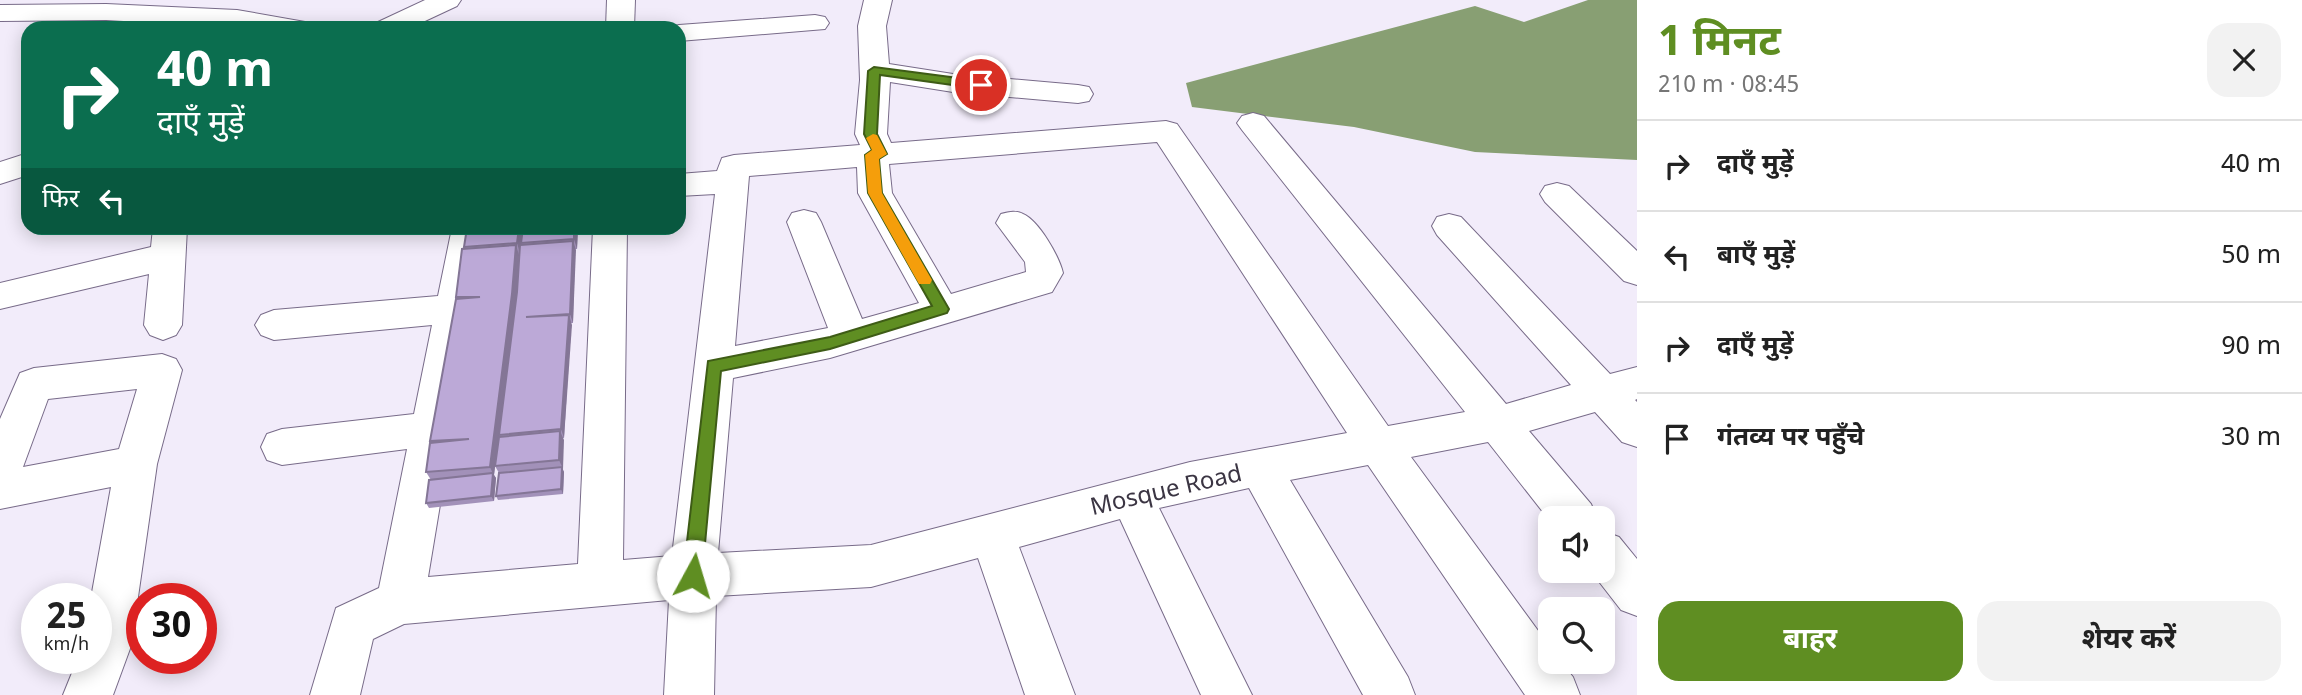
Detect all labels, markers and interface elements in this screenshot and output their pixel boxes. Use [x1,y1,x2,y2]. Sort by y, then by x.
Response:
text: 1 मिनट [1658,17,1781,72]
button: close [2207,23,2281,97]
text: 40 m [157,42,273,106]
icon: right [42,49,133,140]
pin [951,55,1011,115]
icon: arrive [962,66,1000,104]
text: 210 m · 08:45 [1658,71,1799,101]
text: दाएँ मुड़ें [157,104,245,146]
icon: right [1658,147,1696,185]
text: दाएँ मुड़ें [1717,149,1794,183]
text: 40 m [2221,149,2281,183]
icon: left [93,182,131,220]
text: फिर [42,184,79,218]
icon: left [1658,238,1696,276]
text: बाएँ मुड़ें [1717,240,1795,274]
text: 50 m [2221,240,2281,274]
icon: right [1658,329,1696,367]
text: दाएँ मुड़ें [1717,331,1794,365]
text: 90 m [2221,331,2281,365]
icon: arrive [1658,420,1696,458]
text: गंतव्य पर पहुँचे [1717,422,1864,456]
text: 30 m [2221,422,2281,456]
street label: Mosque Road [1087,459,1245,525]
map controls [1538,506,1615,674]
button: sound [1538,506,1615,583]
position arrow [656,539,730,613]
speed limit sign: 30 [126,583,217,674]
text: 25 [47,597,86,642]
button: search [1538,597,1615,674]
button: बाहर [1658,601,1963,681]
button: शेयर करें [1977,601,2281,681]
text: km/h [44,634,89,657]

